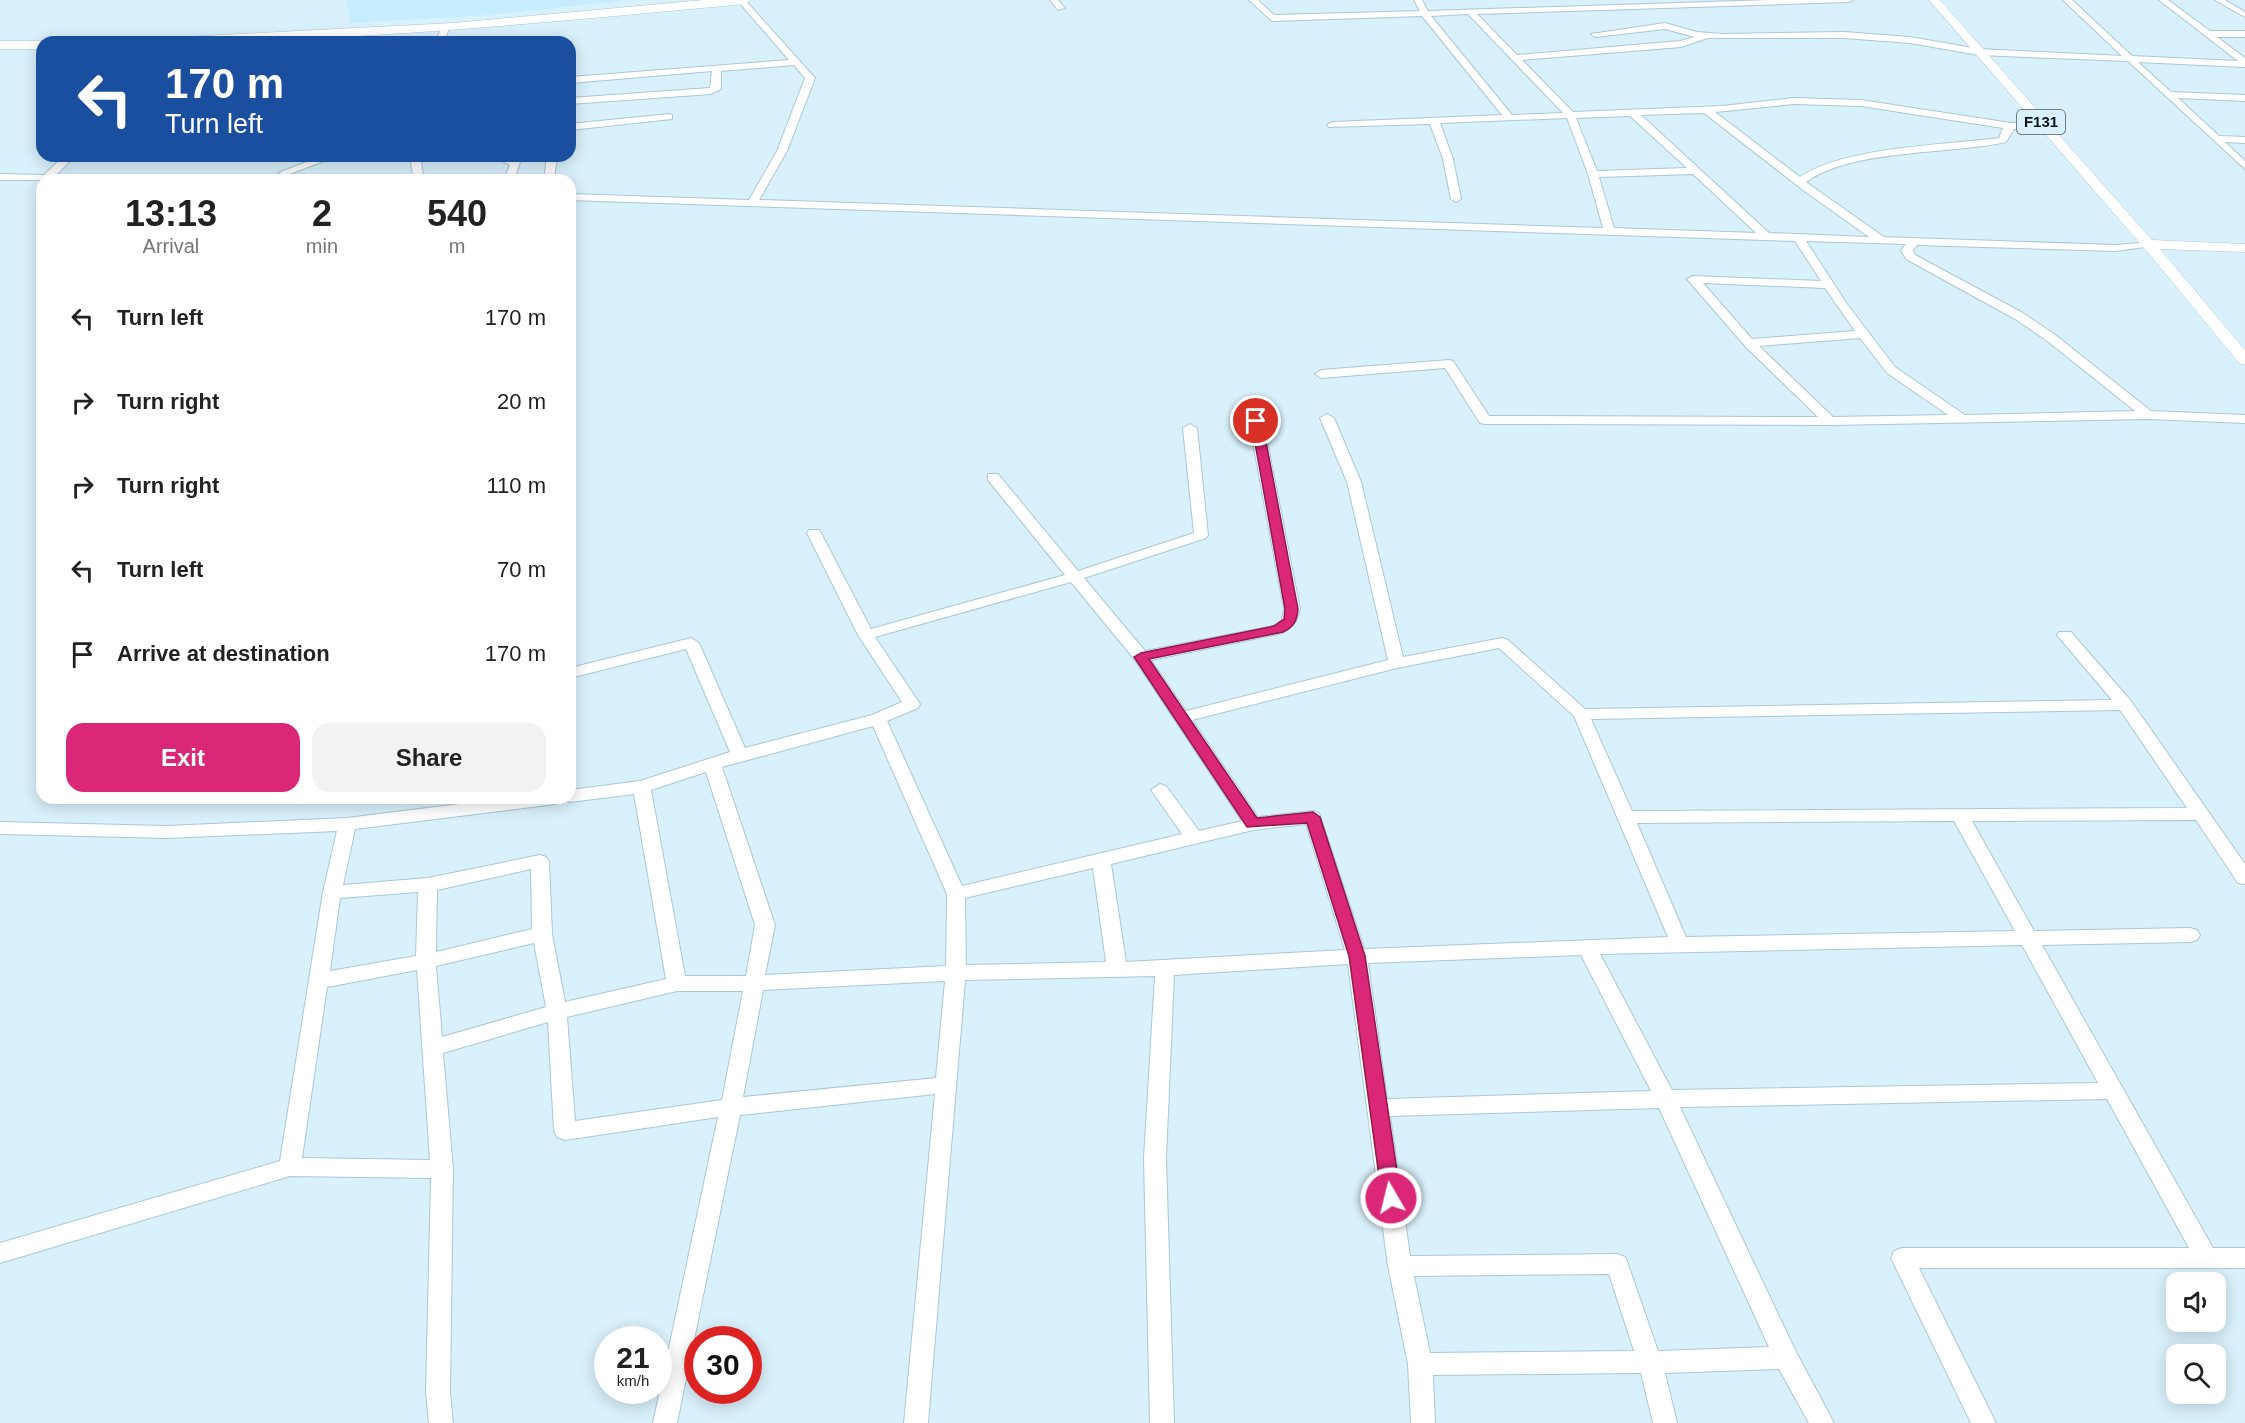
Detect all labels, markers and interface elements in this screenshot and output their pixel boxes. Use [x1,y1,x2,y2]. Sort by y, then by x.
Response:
icon: left [66,60,144,138]
text: 170 m [165,60,284,107]
text: Turn left [165,109,263,139]
road number: F131 [2017,110,2065,134]
text: 13:13 [125,193,217,234]
text: 2 [312,193,332,234]
text: 540 [427,193,487,234]
text: Arrival [143,235,199,257]
text: min [306,235,338,257]
text: m [449,235,465,257]
icon: left [66,302,99,335]
text: Turn left [117,305,203,330]
text: 170 m [485,305,546,330]
icon: right [66,386,99,419]
text: Turn right [117,389,219,414]
text: 20 m [497,389,546,414]
pin [1230,395,1281,446]
icon: arrive [1239,404,1272,437]
icon: right [66,470,99,503]
text: Turn right [117,473,219,498]
text: 110 m [486,473,546,498]
icon: left [66,554,99,587]
text: Turn left [117,557,203,582]
text: 70 m [497,557,546,582]
icon: arrive [66,638,99,671]
text: Arrive at destination [117,641,330,666]
text: 170 m [485,641,546,666]
button: Exit [66,723,300,792]
button: Share [312,723,546,792]
position arrow [1359,1166,1423,1230]
map controls [2166,1272,2226,1404]
button: sound [2166,1272,2226,1332]
speed limit sign: 30 [684,1326,762,1404]
text: 21 [616,1341,650,1374]
button: search [2166,1344,2226,1404]
text: km/h [617,1372,649,1389]

